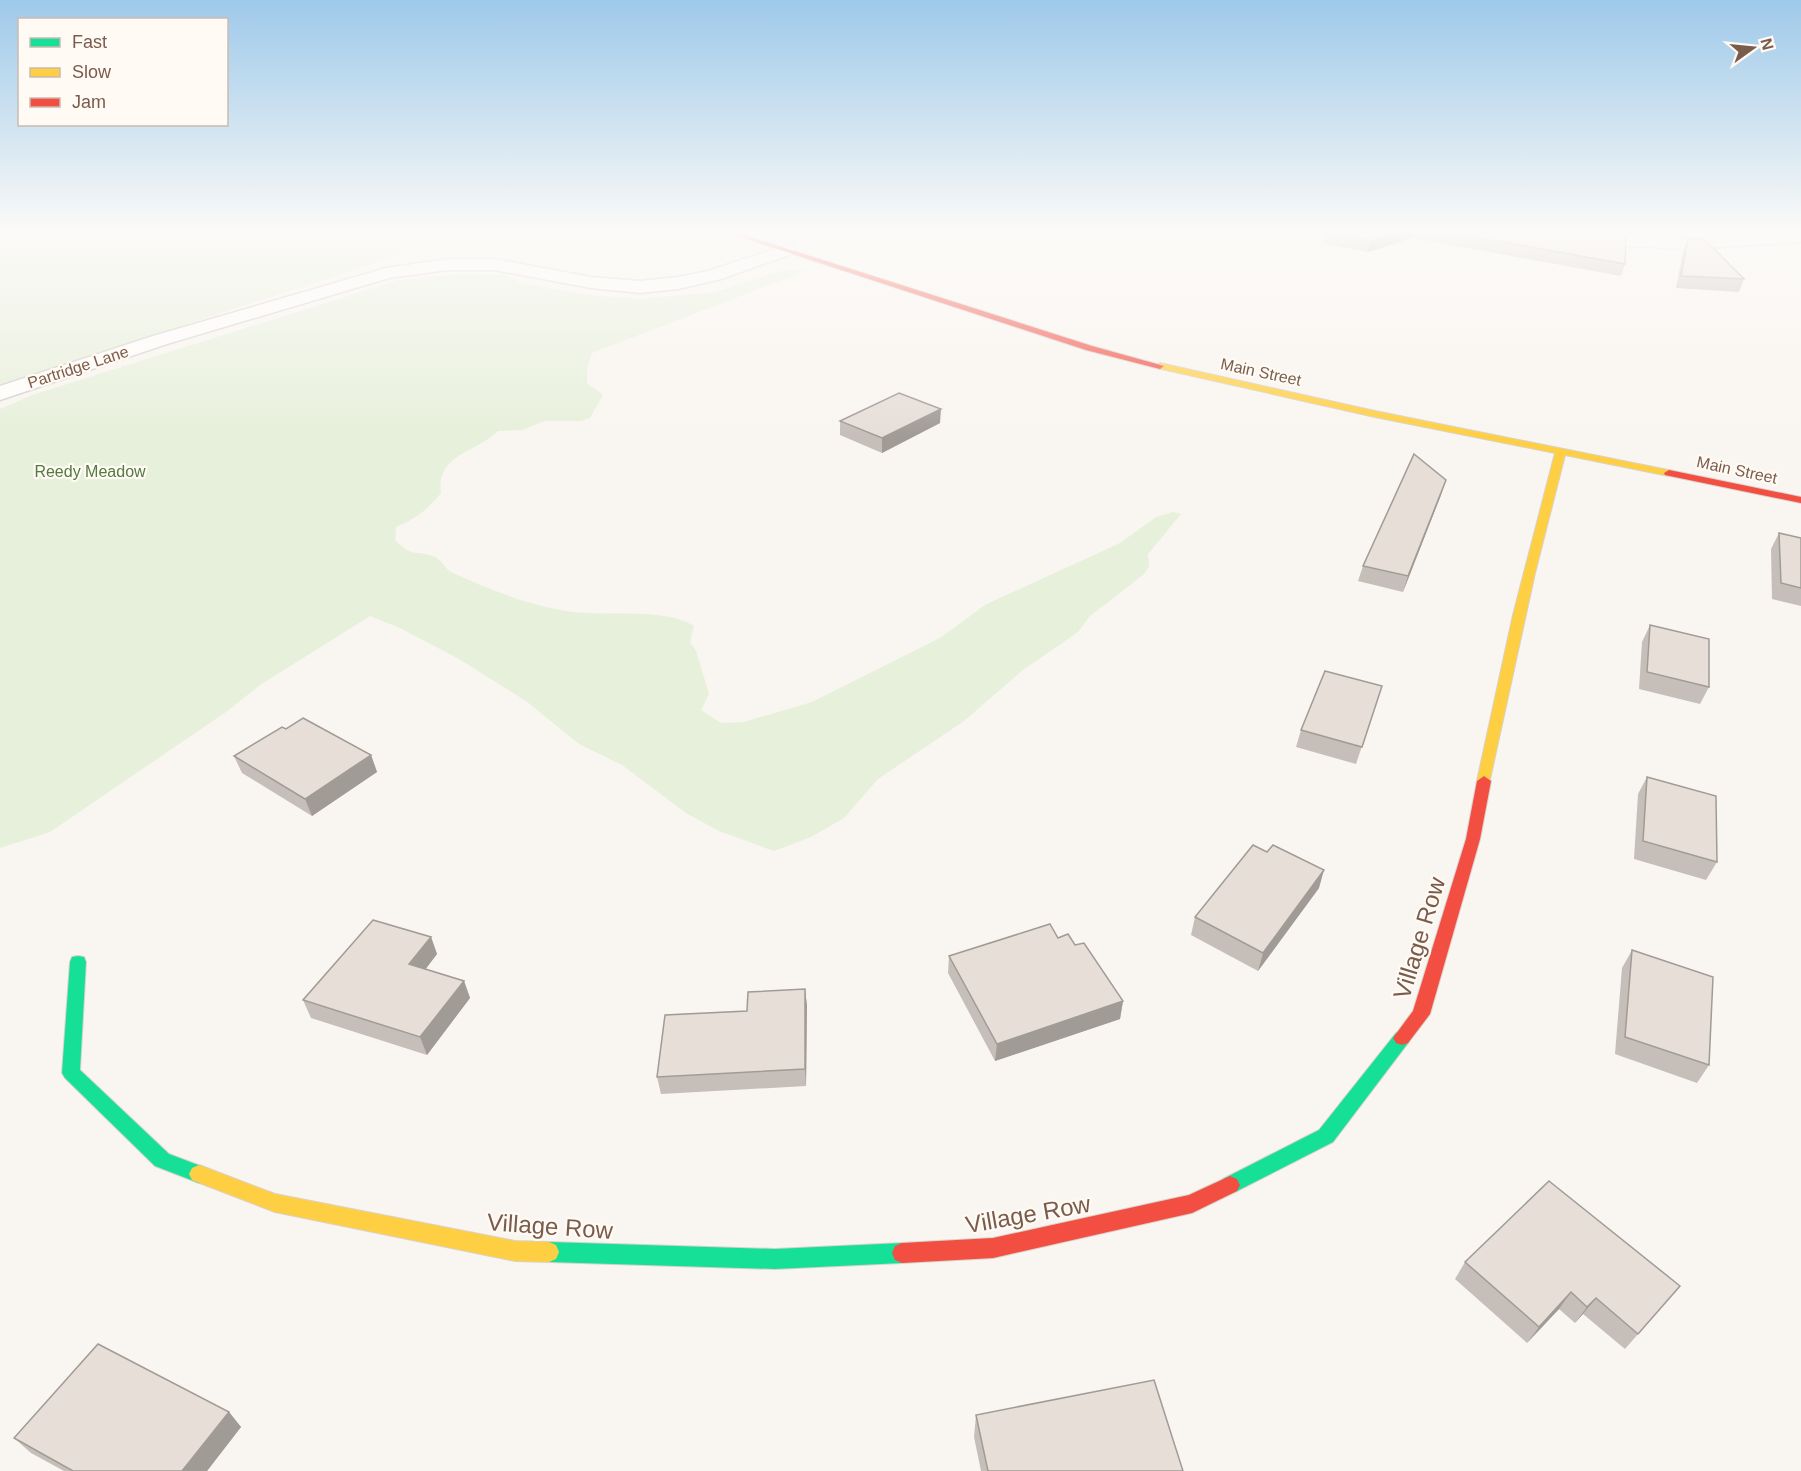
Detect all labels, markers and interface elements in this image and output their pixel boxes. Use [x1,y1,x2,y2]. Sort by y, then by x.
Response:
legend [18,18,228,126]
north arrow [1723,18,1783,78]
text: Fast [72,32,107,52]
text: N [1757,36,1777,52]
text: Slow [72,62,112,82]
text: Jam [72,92,106,112]
street label: Partridge Lane [25,343,131,391]
street label: Main Street [1219,355,1303,389]
street label: Main Street [1695,453,1779,487]
park label: Reedy Meadow [34,463,146,480]
street label: Village Row [1388,873,1451,1002]
street label: Village Row [963,1190,1093,1238]
street label: Village Row [486,1208,615,1244]

